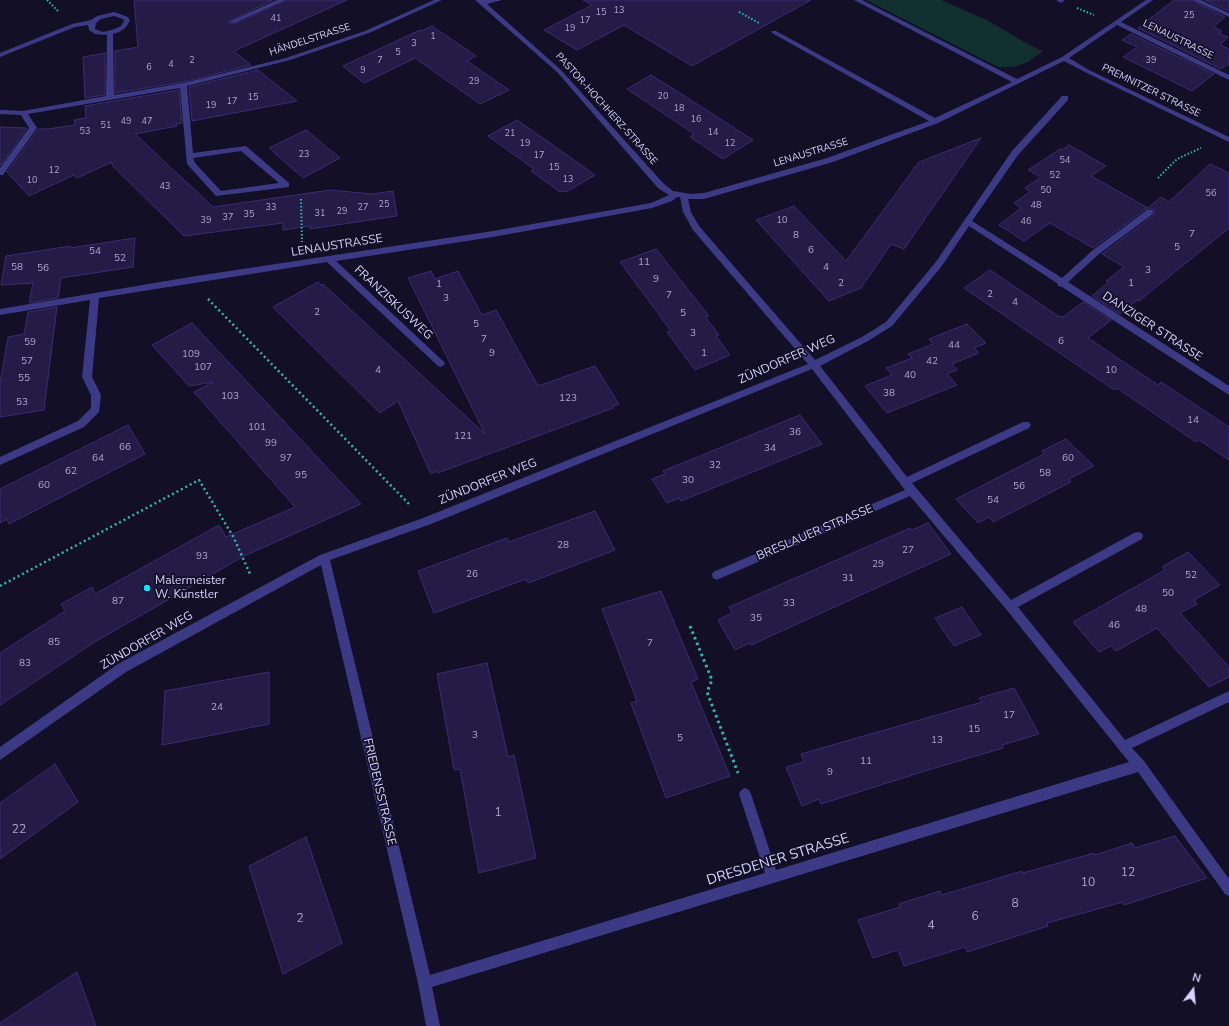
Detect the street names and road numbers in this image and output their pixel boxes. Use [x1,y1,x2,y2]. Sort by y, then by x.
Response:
street label: LENAUSTRASSE [1141,18,1215,62]
street label: HÄNDELSTRASSE [268,21,352,59]
street label: PASTOR-HOCHHERZ-STRASSE [553,51,659,167]
street label: PREMNITZER STRASSE [1100,62,1202,120]
street label: LENAUSTRASSE [772,136,850,170]
street label: LENAUSTRASSE [290,232,384,260]
street label: FRANZISKUSWEG [351,263,435,343]
street label: DANZIGER STRASSE [1099,289,1205,365]
street label: ZÜNDORFER WEG [736,332,838,388]
street label: ZÜNDORFER WEG [437,456,539,508]
street label: BRESLAUER STRASSE [755,502,875,564]
street label: ZÜNDORFER WEG [98,609,196,673]
street label: FRIEDENSSTRASSE [360,737,398,847]
street label: DRESDENER STRASSE [705,830,851,890]

